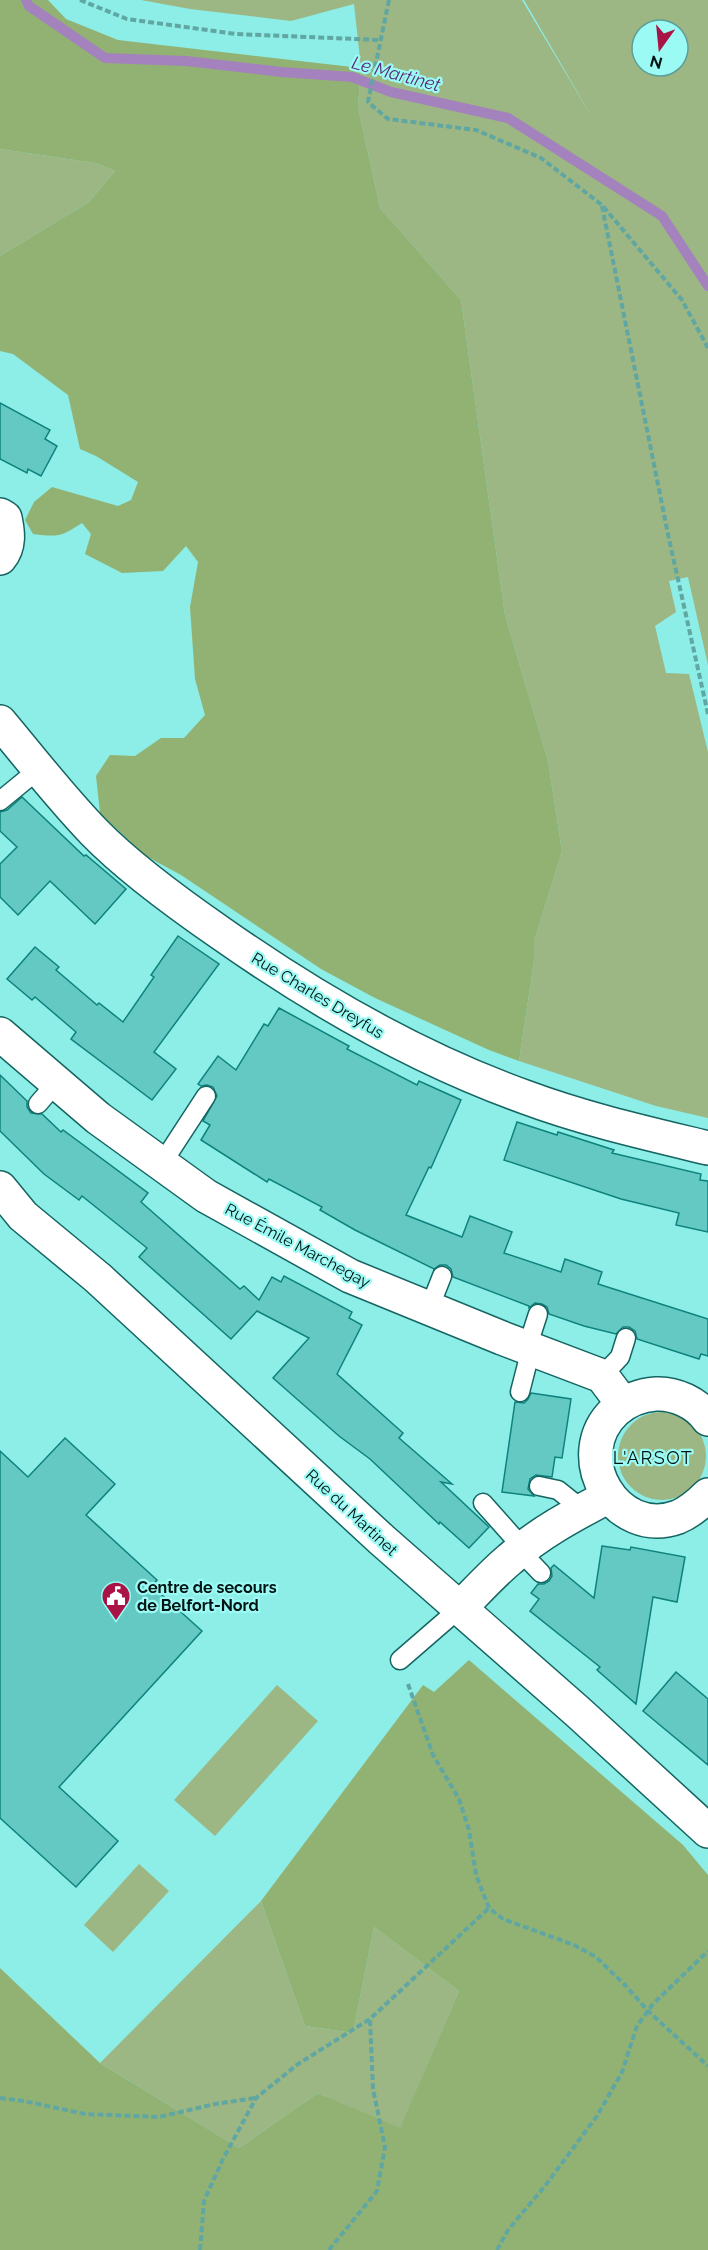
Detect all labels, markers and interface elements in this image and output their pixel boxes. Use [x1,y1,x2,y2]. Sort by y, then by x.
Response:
north arrow [630,18,690,78]
text: N [648,51,665,73]
water label: Le Martinet [350,52,443,95]
street label: Rue Charles Dreyfus [248,948,387,1043]
street label: Rue Émile Marchegay [222,1198,374,1292]
district label: L'ARSOT [613,1447,693,1468]
street label: Rue du Martinet [302,1465,402,1560]
place label: Centre de secours de Belfort-Nord [137,1578,277,1615]
public building icon: Centre de secours de Belfort-Nord [100,1580,132,1622]

